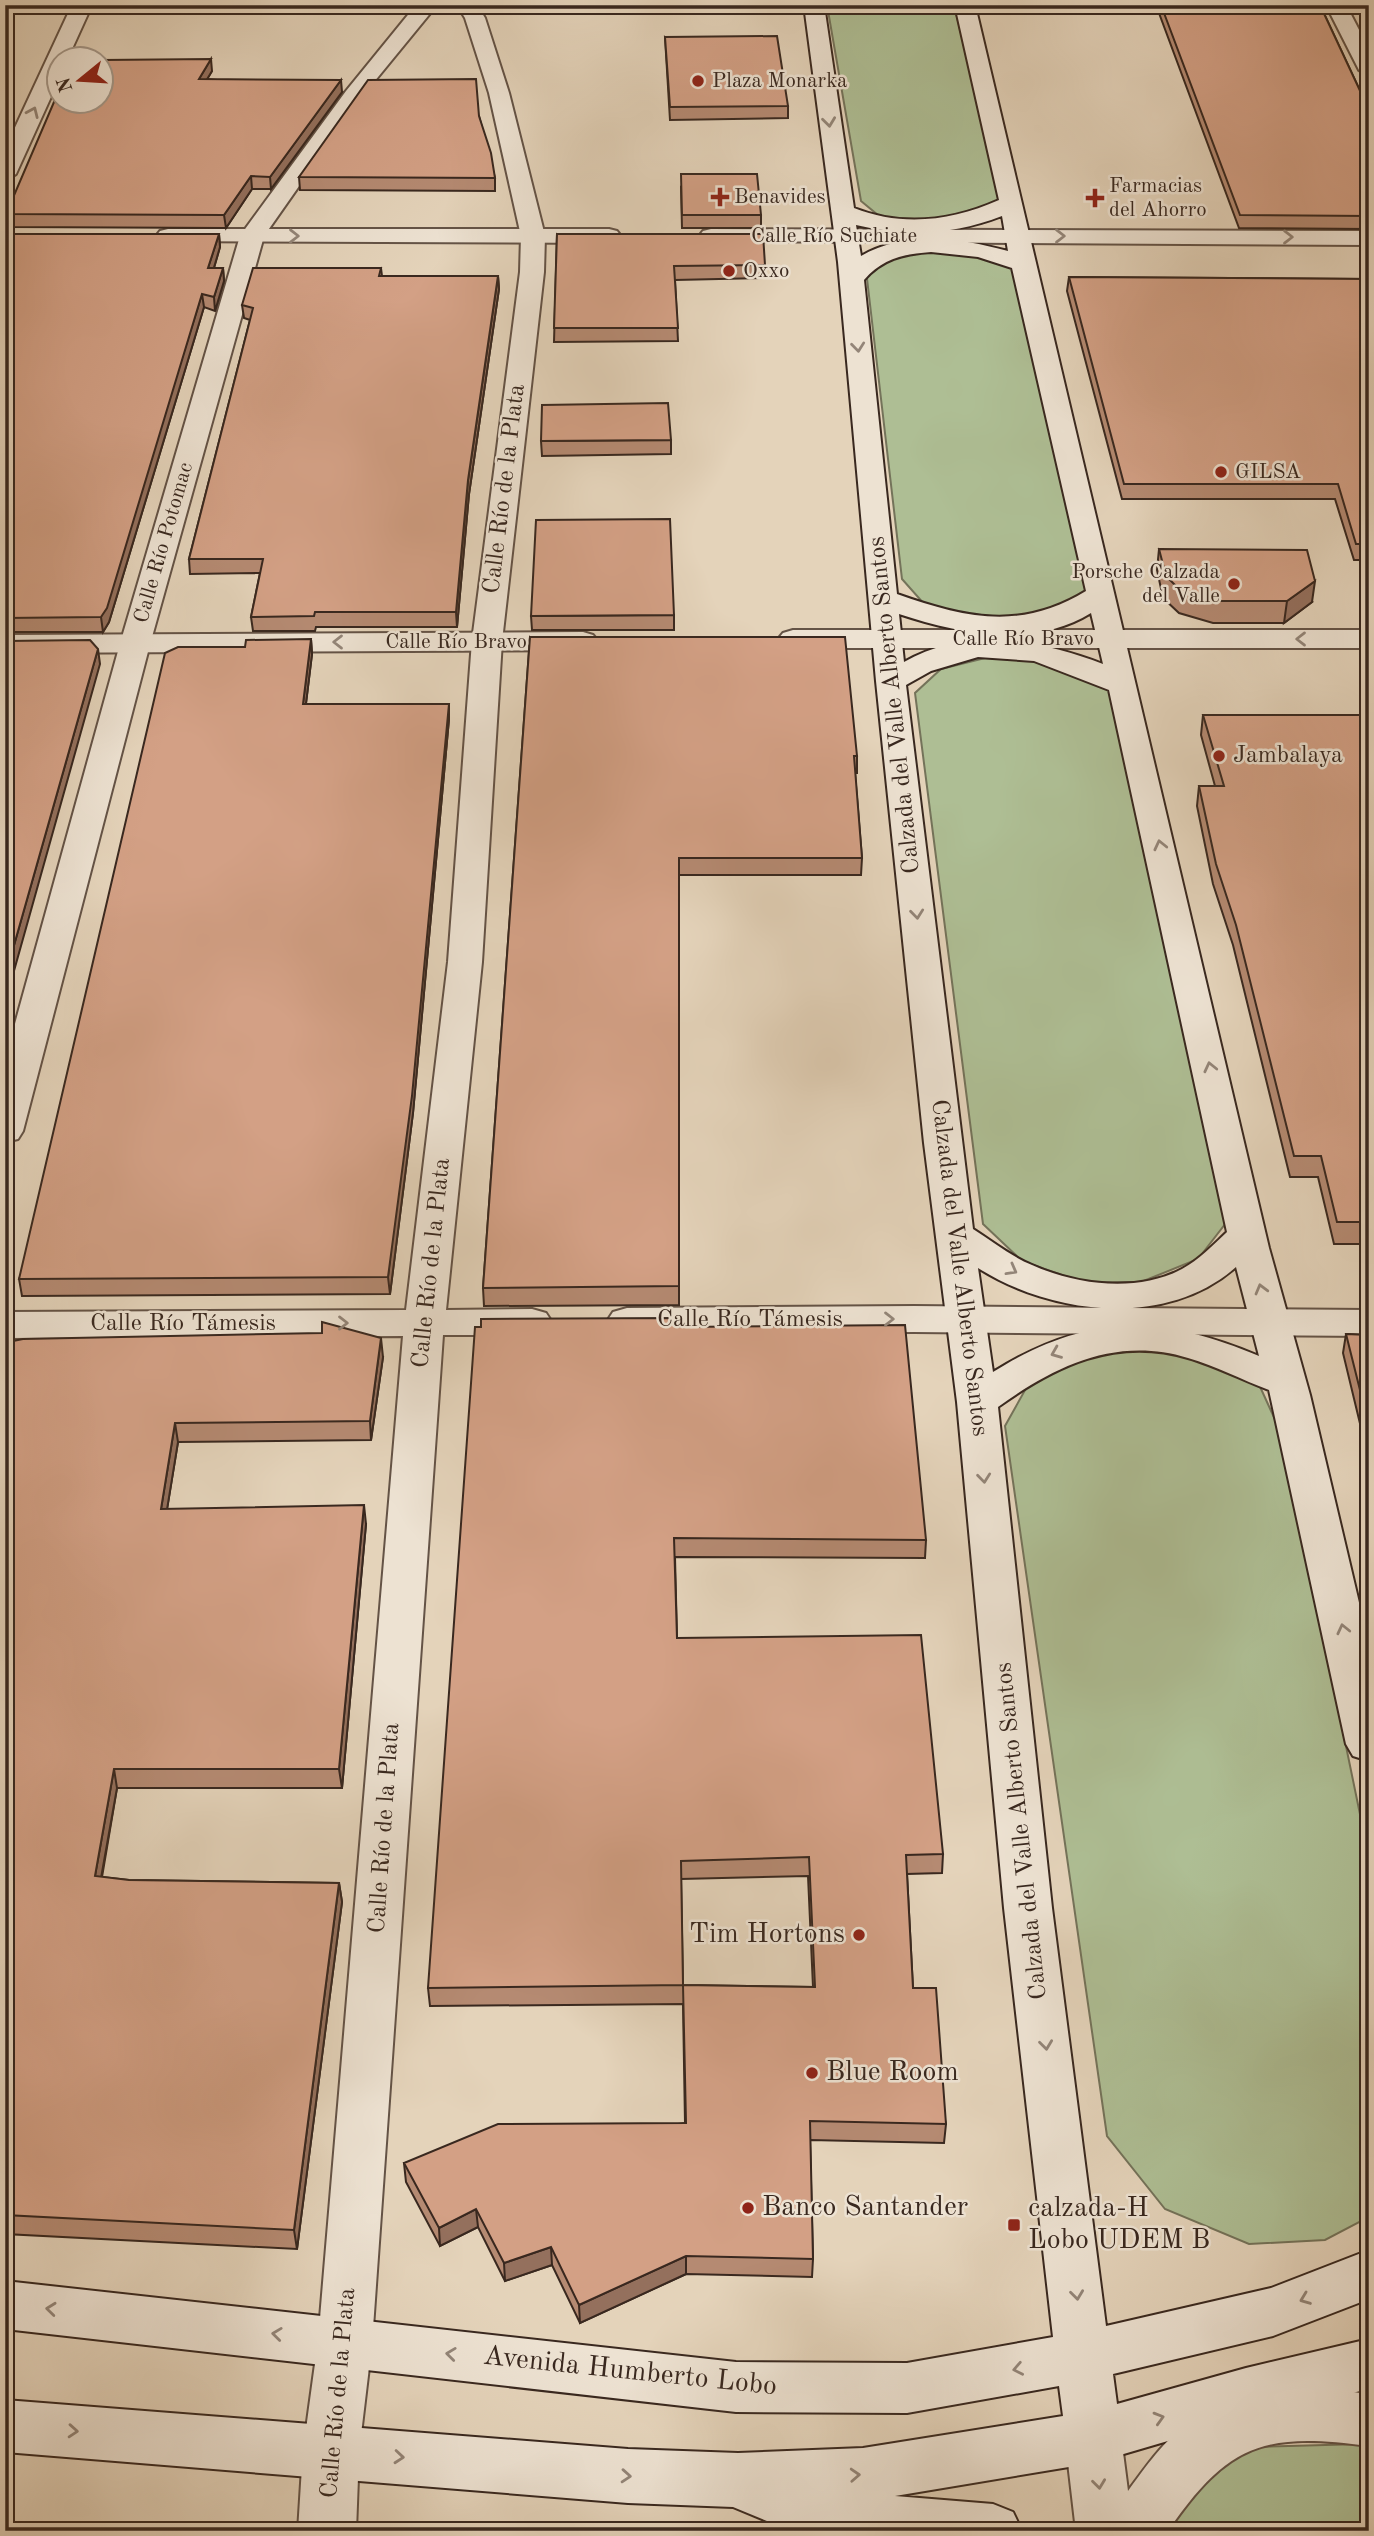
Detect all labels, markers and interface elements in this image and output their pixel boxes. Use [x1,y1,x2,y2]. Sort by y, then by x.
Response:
north arrow [46,46,116,116]
place label: Plaza Monarka [712,71,847,92]
marker: Plaza Monarka [690,73,706,89]
text: N [55,74,77,94]
one-way arrow [25,107,39,119]
one-way arrow [821,116,836,127]
place label: Farmacias del Ahorro [1109,176,1207,221]
place label: Benavides [734,187,826,208]
marker: Benavides [712,189,728,205]
marker: Farmacias del Ahorro [1087,190,1103,206]
street label: Calle Río Suchiate [751,226,917,247]
one-way arrow [289,228,300,244]
one-way arrow [1056,228,1066,244]
one-way arrow [1283,229,1294,245]
place label: Oxxo [743,261,789,282]
marker: Oxxo [721,263,737,279]
one-way arrow [851,341,866,353]
street label: Calle Río de la Plata [480,383,530,595]
street label: Calle Río Potomac [131,460,197,626]
place label: GILSA [1235,462,1301,483]
marker: GILSA [1213,464,1229,480]
street label: Calzada del Valle Alberto Santos [865,535,925,875]
place label: Porsche Calzada del Valle [1071,562,1220,607]
marker: Porsche Calzada del Valle [1226,576,1242,592]
street label: Calle Río Bravo [952,629,1094,650]
one-way arrow [1295,631,1305,647]
street label: Calle Río Bravo [385,632,527,653]
one-way arrow [332,635,343,650]
place label: Jambalaya [1233,744,1343,768]
marker: Jambalaya [1211,748,1227,764]
one-way arrow [1153,839,1168,851]
one-way arrow [909,909,924,920]
one-way arrow [1203,1061,1218,1073]
street label: Calzada del Valle Alberto Santos [926,1098,992,1438]
street label: Calle Río de la Plata [409,1157,455,1369]
one-way arrow [1005,1262,1018,1275]
one-way arrow [1255,1283,1270,1295]
street label: Calle Río Támesis [657,1308,843,1332]
one-way arrow [884,1311,895,1327]
street label: Calle Río Támesis [90,1312,276,1336]
one-way arrow [338,1315,349,1331]
one-way arrow [1051,1344,1063,1358]
one-way arrow [976,1472,991,1483]
one-way arrow [1336,1623,1351,1635]
street label: Calzada del Valle Alberto Santos [992,1661,1052,2001]
street label: Calle Río de la Plata [366,1722,404,1934]
place label: Tim Hortons [689,1921,845,1949]
marker: Tim Hortons [851,1927,867,1943]
one-way arrow [1038,2039,1053,2051]
place label: Blue Room [826,2059,959,2087]
marker: Blue Room [804,2065,820,2081]
place label: Banco Santander [762,2194,968,2222]
place label: calzada-H Lobo UDEM B [1028,2195,1210,2255]
marker: Banco Santander [740,2200,756,2216]
marker: calzada-H Lobo UDEM B [1006,2217,1022,2233]
street label: Calle Río de la Plata [318,2287,360,2499]
one-way arrow [1070,2289,1085,2301]
one-way arrow [1300,2291,1312,2305]
one-way arrow [45,2301,57,2316]
one-way arrow [271,2326,283,2341]
street label: Avenida Humberto Lobo [482,2343,778,2401]
one-way arrow [445,2346,457,2361]
one-way arrow [1012,2361,1024,2376]
one-way arrow [1153,2412,1165,2426]
one-way arrow [68,2423,79,2438]
one-way arrow [394,2449,405,2464]
one-way arrow [621,2468,632,2483]
one-way arrow [850,2468,861,2483]
one-way arrow [1092,2478,1107,2489]

